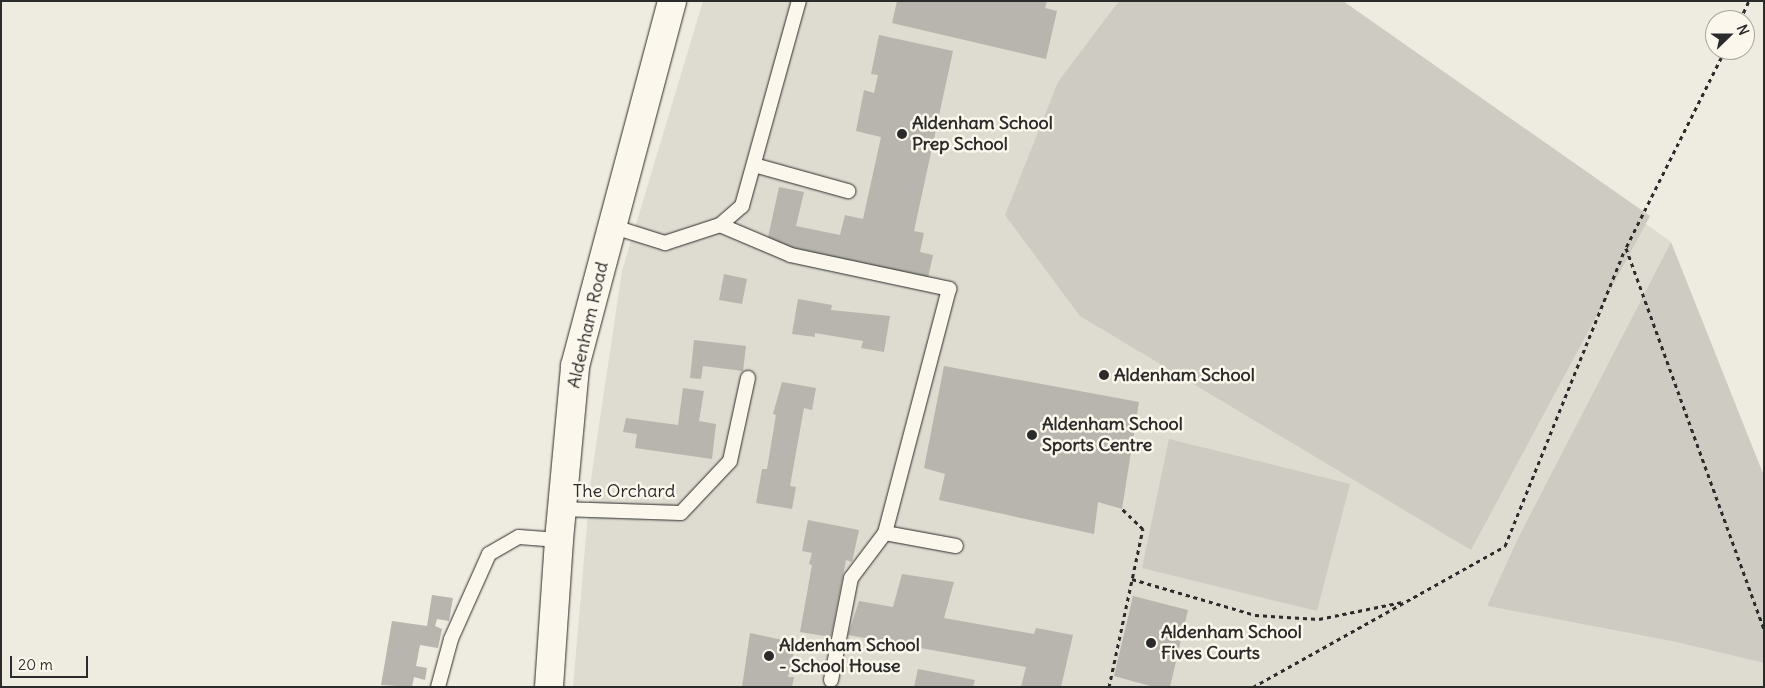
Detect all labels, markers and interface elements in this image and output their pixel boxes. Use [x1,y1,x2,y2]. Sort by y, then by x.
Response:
north arrow [1705,10,1755,60]
text: N [1733,22,1753,38]
place label: Aldenham School Prep School [912,113,1053,156]
marker: Aldenham School Prep School [896,128,908,140]
street label: Aldenham Road [563,260,613,390]
place label: Aldenham School [1114,364,1255,386]
marker: Aldenham School [1098,369,1110,381]
place label: Aldenham School Sports Centre [1042,414,1183,456]
marker: Aldenham School Sports Centre [1026,429,1038,441]
street label: The Orchard [573,480,675,502]
place label: Aldenham School Fives Courts [1161,622,1302,664]
place label: Aldenham School - School House [779,635,920,678]
marker: Aldenham School Fives Courts [1145,637,1157,649]
scale bar [12,646,90,678]
marker: Aldenham School - School House [763,650,775,662]
text: 20 m [18,655,53,674]

